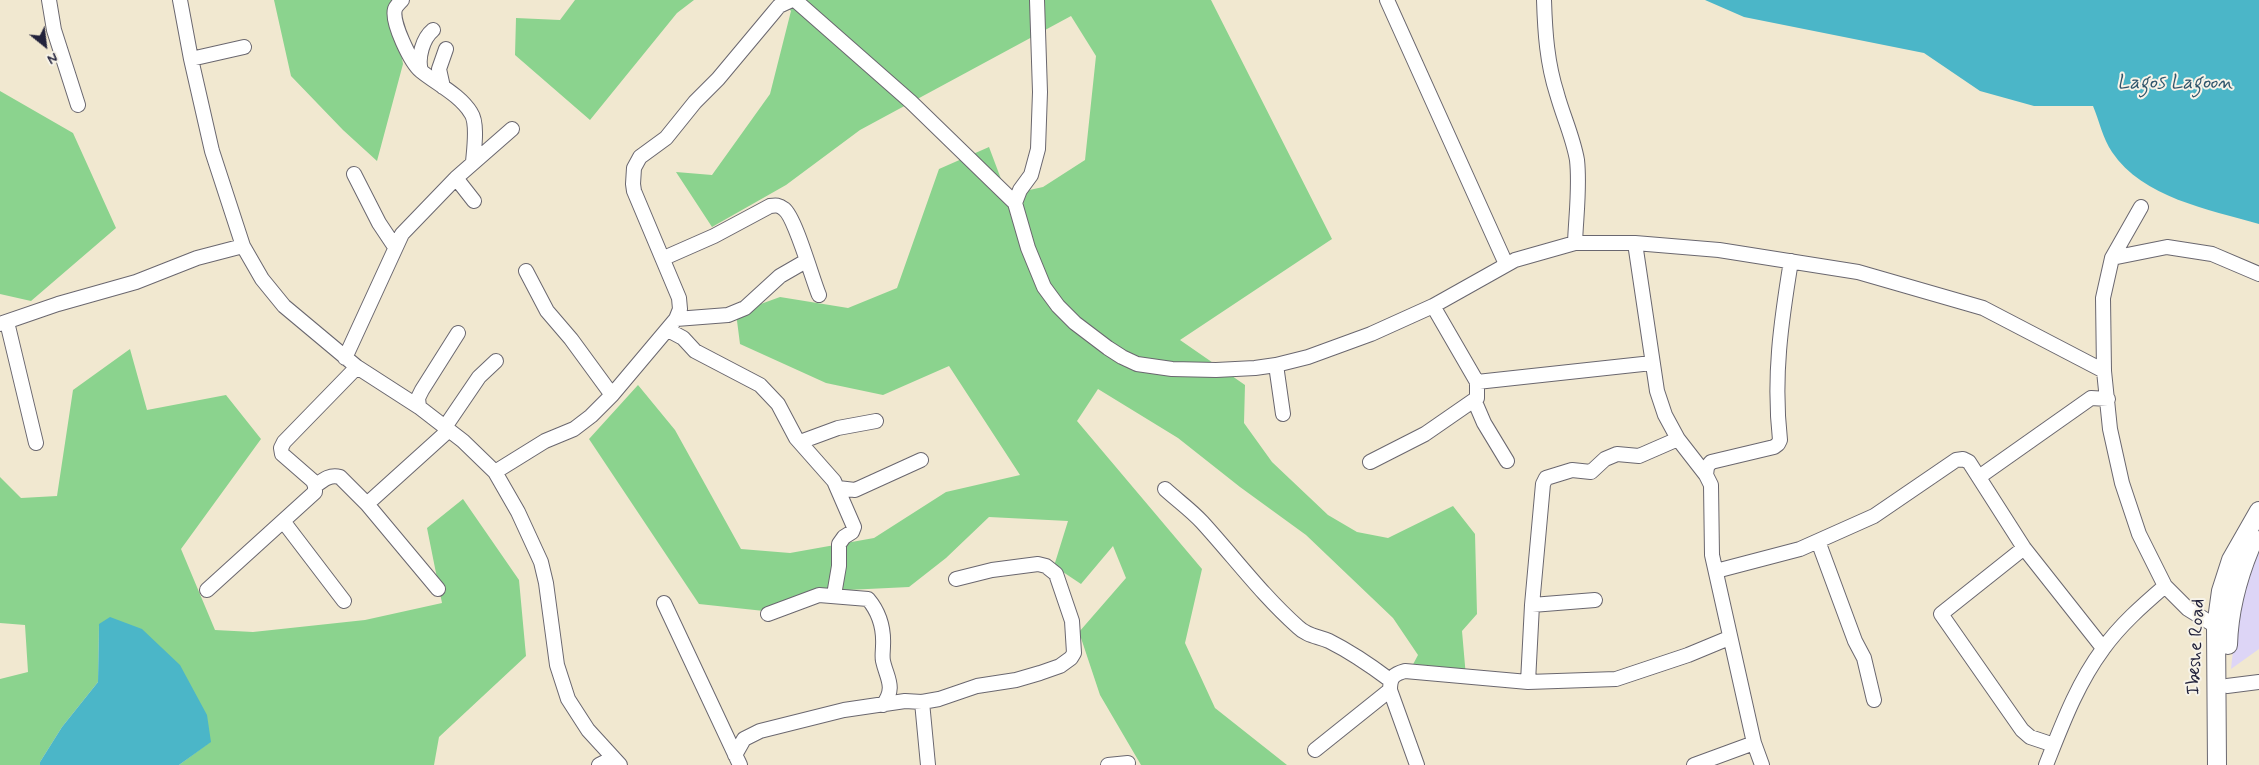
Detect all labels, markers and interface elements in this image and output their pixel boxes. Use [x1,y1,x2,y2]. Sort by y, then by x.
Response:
north arrow [20,20,70,70]
text: N [44,48,61,68]
water label: Lagos Lagoon [2117,72,2233,96]
street label: Ibeshe Road [2183,598,2211,696]

